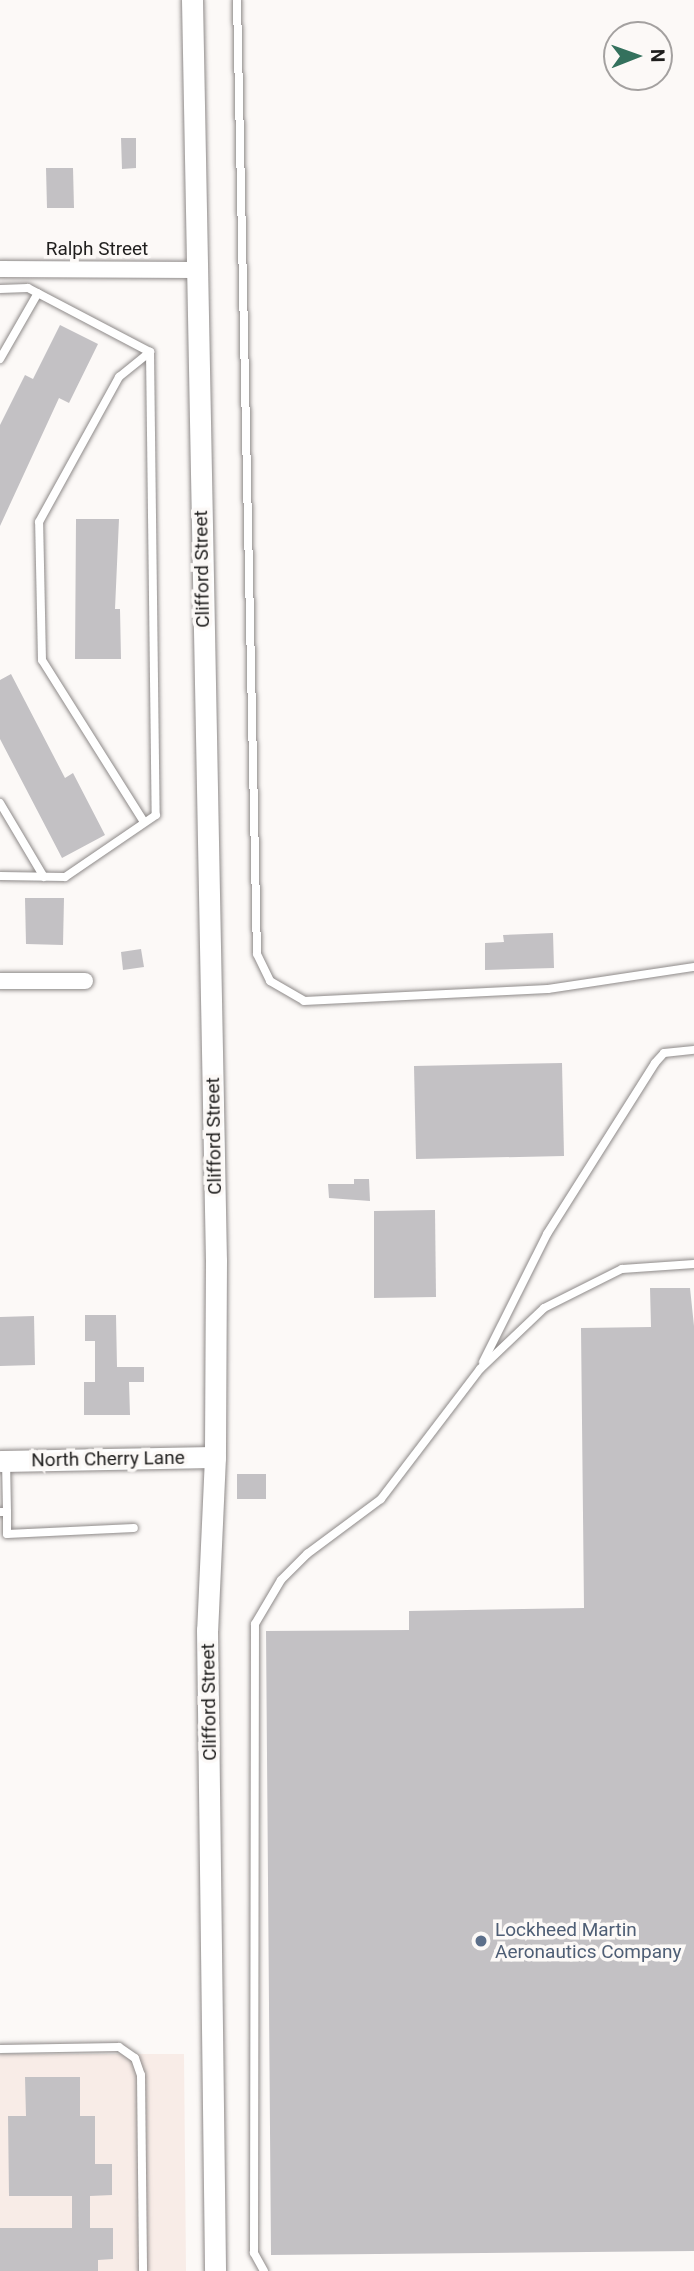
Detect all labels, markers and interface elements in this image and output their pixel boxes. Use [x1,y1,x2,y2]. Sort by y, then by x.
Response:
north arrow [603,21,673,91]
text: N [646,49,669,63]
street label: Ralph Street [46,238,148,260]
street label: Clifford Street [190,510,214,628]
street label: Clifford Street [202,1077,226,1195]
street label: North Cherry Lane [31,1446,185,1472]
street label: Clifford Street [197,1643,221,1761]
place label: Lockheed Martin Aeronautics Company [495,1919,682,1963]
marker: Lockheed Martin Aeronautics Company [473,1933,489,1949]

